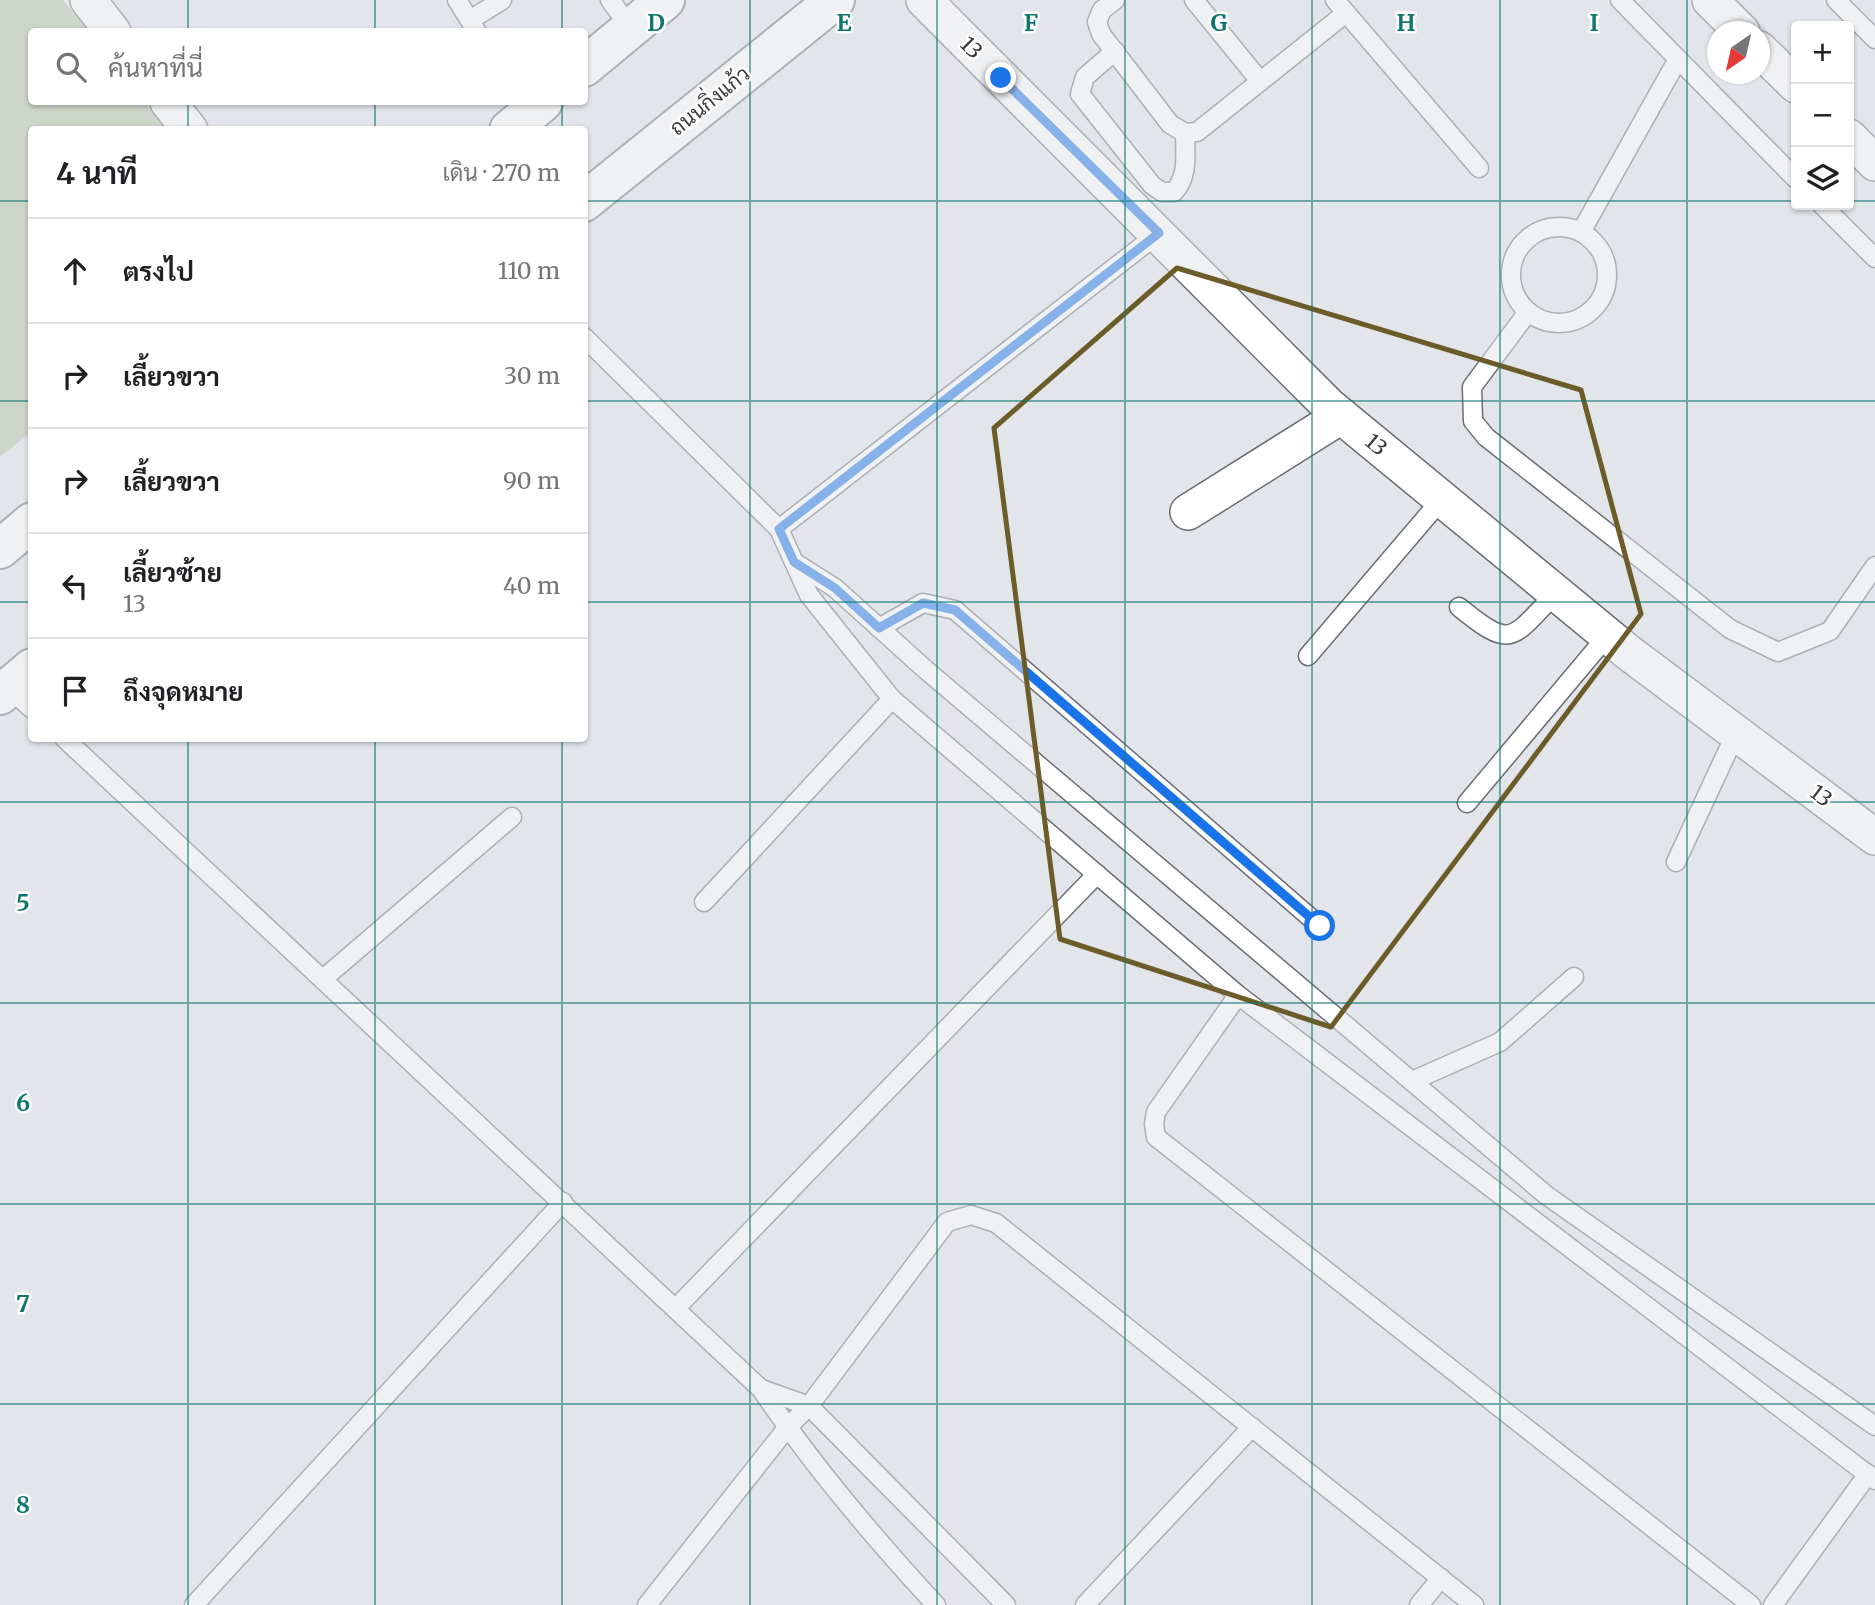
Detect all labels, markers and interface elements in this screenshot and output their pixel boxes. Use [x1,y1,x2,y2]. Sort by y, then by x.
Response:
text: D [647,8,665,37]
text: E [836,8,852,37]
text: F [1024,8,1038,37]
text: G [1211,8,1228,37]
text: H [1397,8,1416,37]
text: I [1589,8,1599,37]
north arrow [1707,21,1770,84]
map controls [1791,21,1854,210]
button: + [1791,21,1854,84]
search box [28,28,588,105]
street label: 13 [954,31,988,65]
icon: search [52,48,90,86]
text: ค้นหาที่นี่ [108,51,203,84]
street label: ถนนกิ่งแก้ว [661,56,755,141]
route end [985,62,1016,93]
button: − [1791,84,1854,147]
button: layers [1791,147,1854,210]
text: 4 นาที [56,154,137,192]
text: เดิน · 270 m [443,158,560,187]
icon: ahead [56,252,94,290]
text: ตรงไป [123,255,194,288]
text: 110 m [498,256,560,285]
icon: right [56,357,94,395]
text: เลี้ยวขวา [123,360,220,393]
text: 30 m [504,361,560,390]
street label: 13 [1360,428,1393,462]
icon: right [56,462,94,500]
text: เลี้ยวขวา [123,465,220,498]
text: 90 m [503,466,560,495]
text: เลี้ยวซ้าย [123,556,222,589]
icon: left [56,567,94,605]
text: 40 m [503,571,560,600]
text: 13 [123,589,146,618]
icon: arrive [56,672,94,710]
text: ถึงจุดหมาย [123,675,244,708]
street label: 13 [1805,779,1838,813]
text: 5 [16,888,30,917]
route start [1304,910,1335,941]
text: 6 [16,1088,30,1117]
text: 7 [16,1289,30,1318]
text: 8 [16,1490,30,1519]

